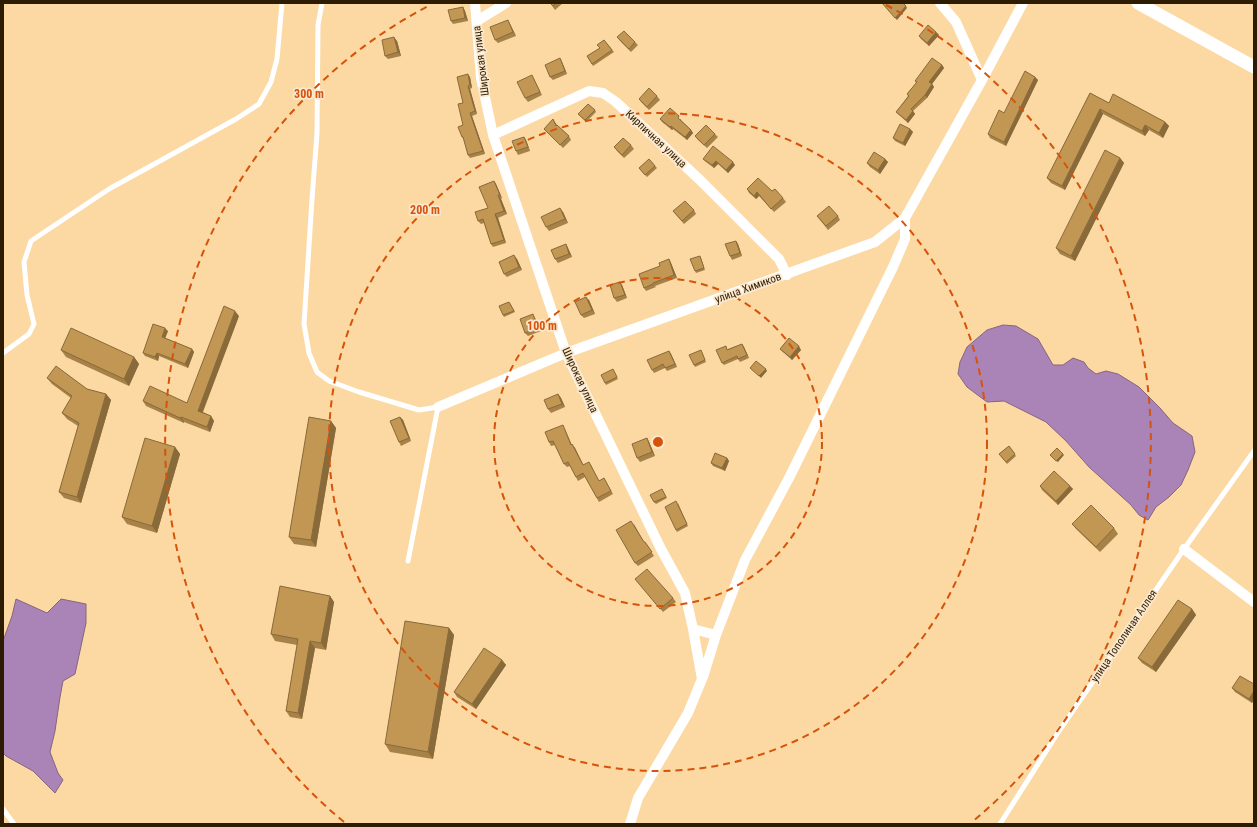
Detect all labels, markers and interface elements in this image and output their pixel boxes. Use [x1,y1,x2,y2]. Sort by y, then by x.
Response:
street label: Широкая улица [470,25,492,97]
text: 300 m [294,87,324,101]
street label: Кирпичная улица [623,107,689,171]
text: 200 m [410,203,440,217]
street label: улица Химиков [713,270,783,306]
text: 100 m [527,319,557,333]
street label: Широкая улица [559,345,601,415]
centre of rings [651,435,665,449]
street label: улица Тополиная Аллея [1088,587,1160,685]

